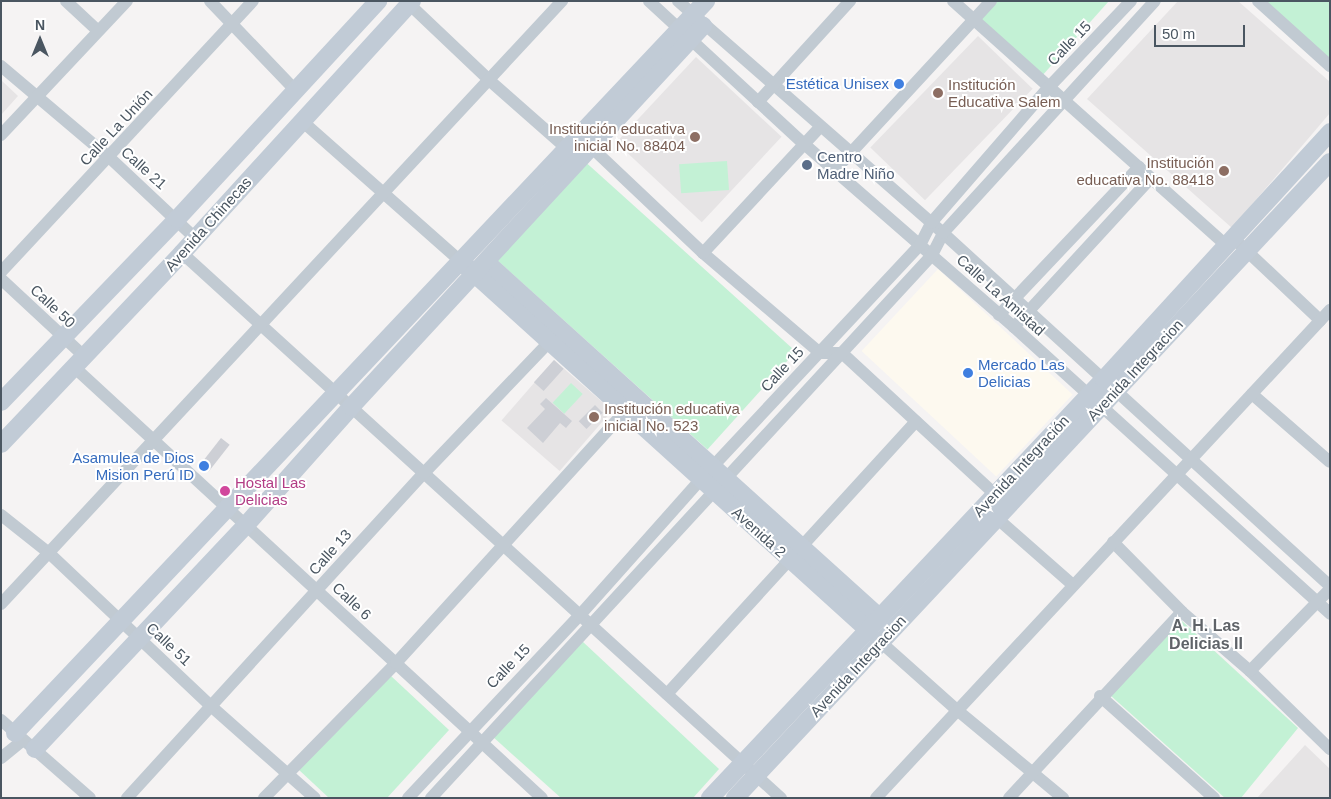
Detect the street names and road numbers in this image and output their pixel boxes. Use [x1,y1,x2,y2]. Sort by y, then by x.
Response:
street label: Calle 15 [1043,17,1095,69]
street label: Calle La Unión [76,85,156,169]
street label: Calle 21 [118,143,170,193]
street label: Avenida Chinecas [161,173,255,275]
street label: Calle La Amistad [953,250,1049,340]
street label: Calle 50 [27,281,79,331]
street label: Avenida Integracion [1083,315,1187,425]
street label: Calle 15 [757,343,807,395]
street label: Avenida Integración [969,411,1073,521]
street label: Avenida 2 [728,503,790,561]
street label: Calle 13 [305,526,355,578]
street label: Calle 6 [329,578,375,624]
street label: Avenida Integracion [806,611,910,721]
street label: Calle 51 [143,619,195,669]
street label: Calle 15 [482,640,534,692]

